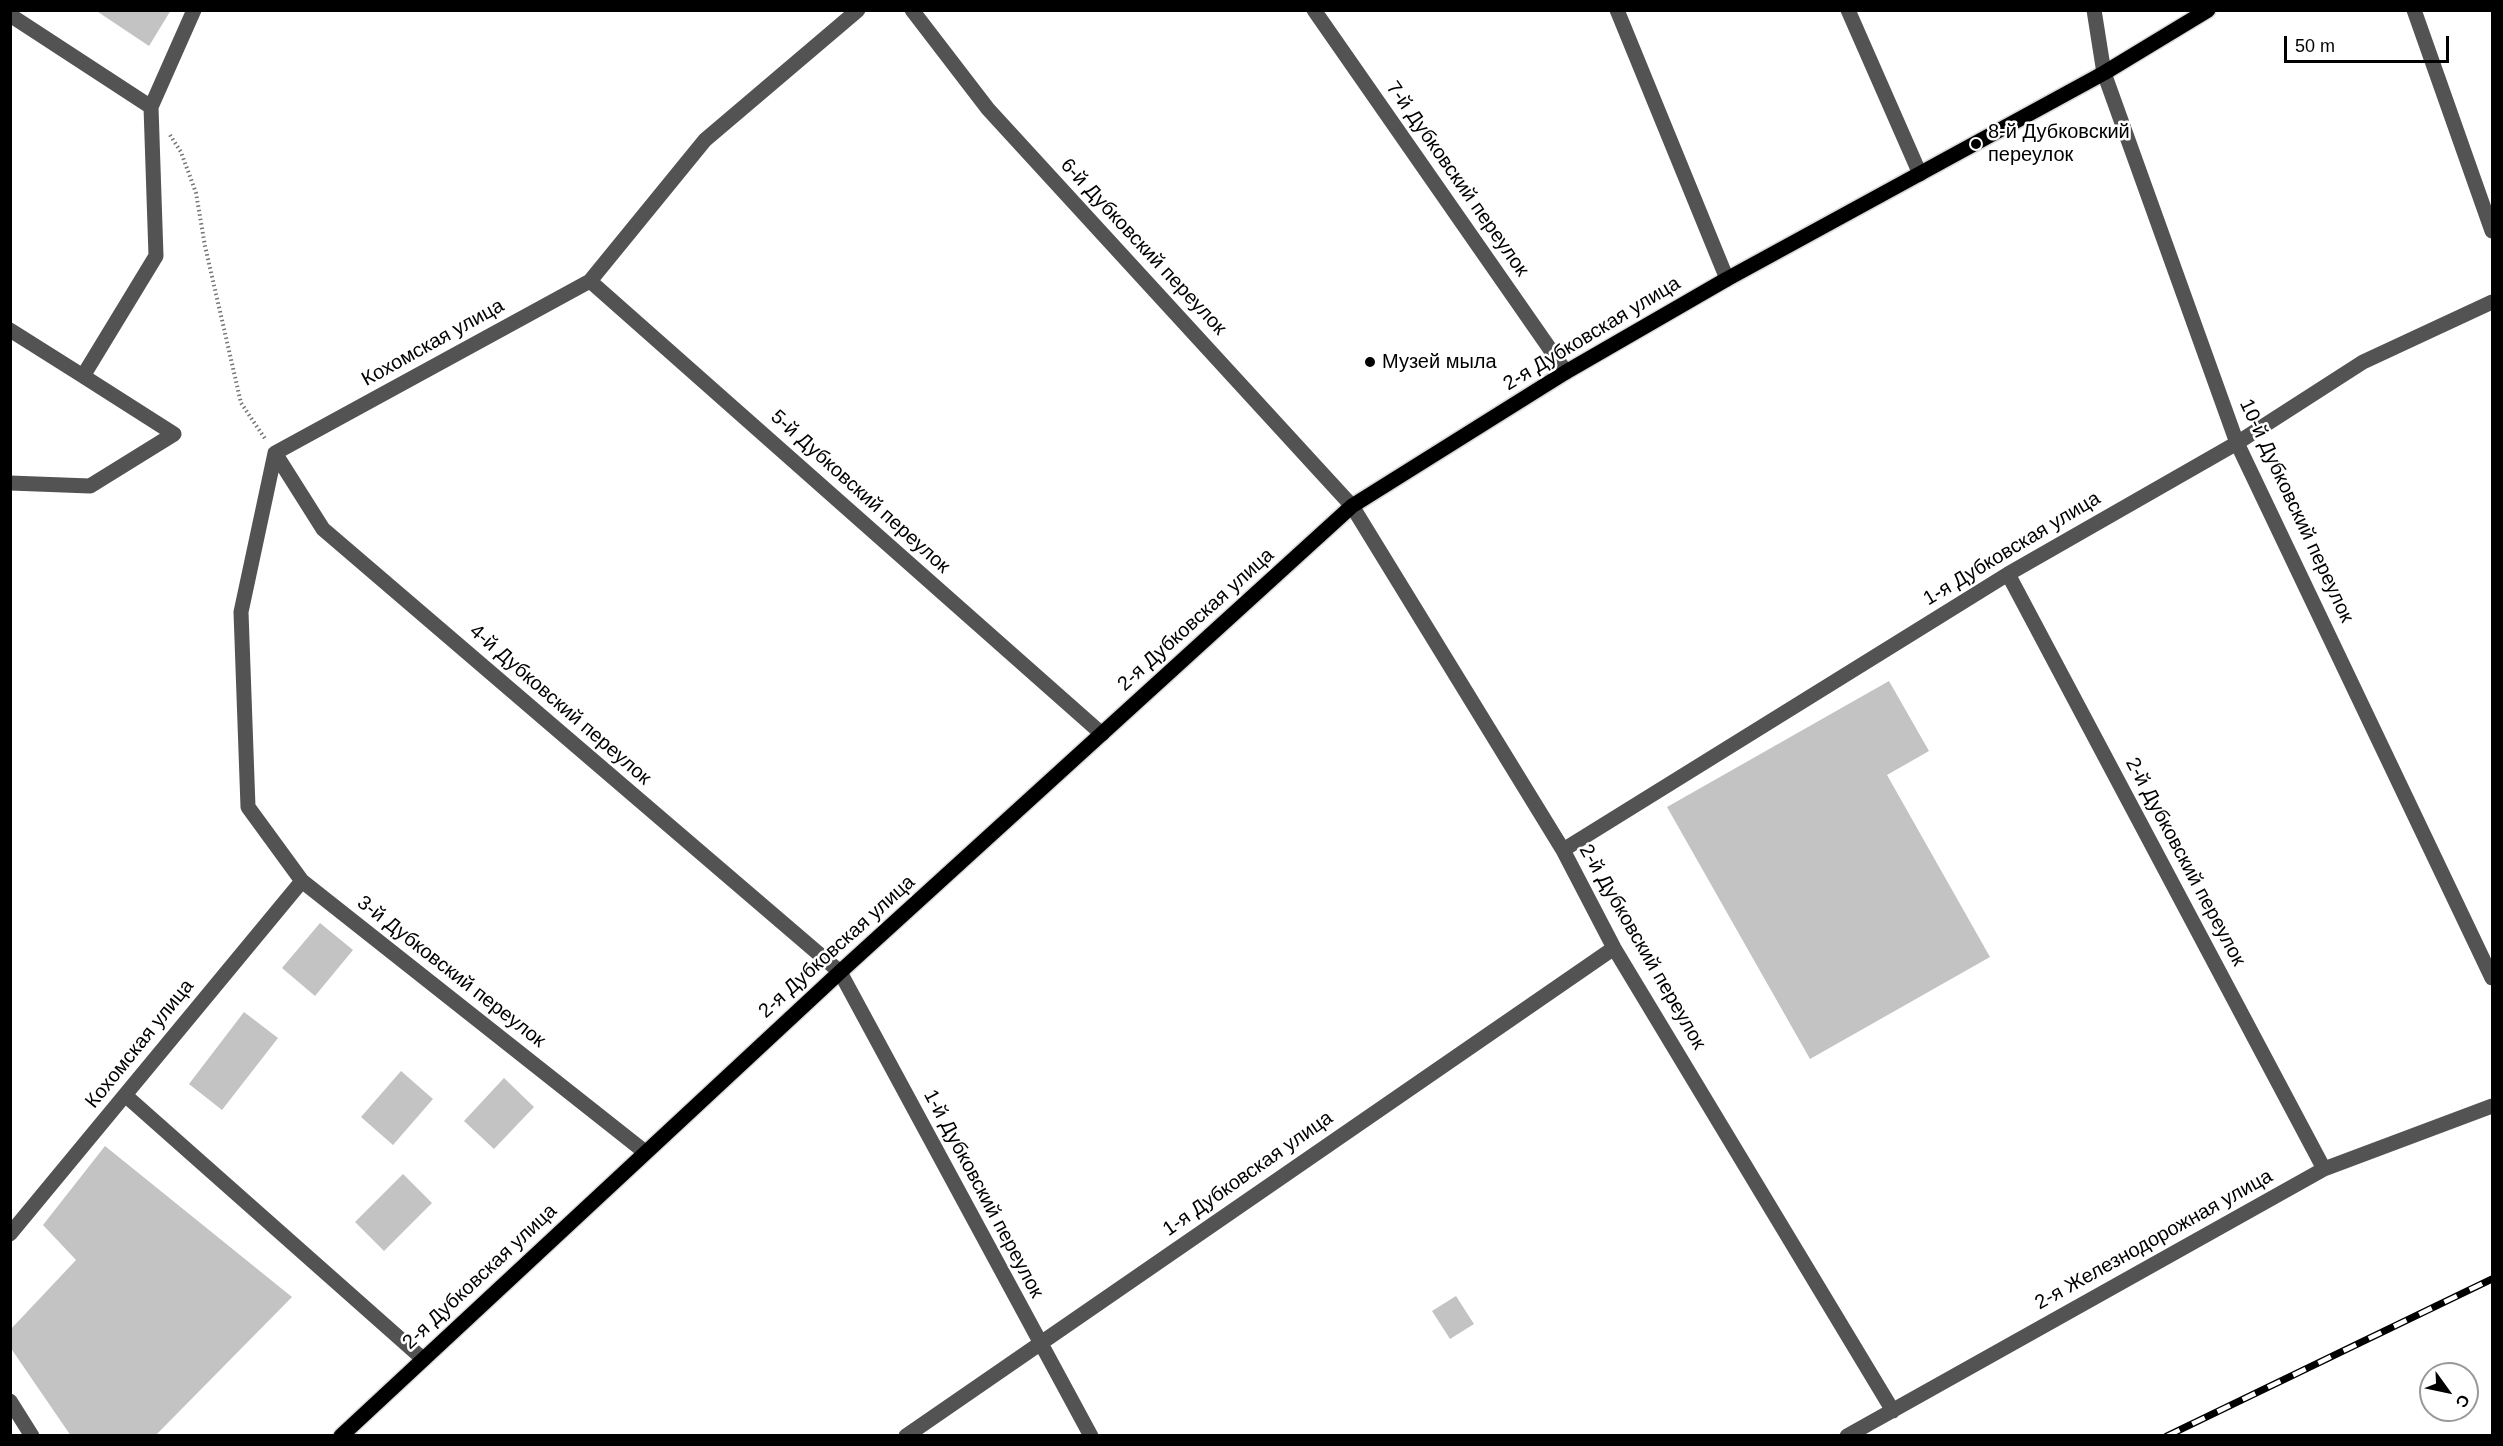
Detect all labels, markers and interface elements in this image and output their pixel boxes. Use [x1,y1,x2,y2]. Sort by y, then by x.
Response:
scale bar [2287,24,2452,62]
text: 50 m [2295,36,2335,56]
street label: 7-й Дубковский переулок [1380,77,1534,281]
place label: 8-й Дубковский переулок [1988,120,2130,167]
marker: 8-й Дубковский переулок [1969,137,1983,151]
street label: 6-й Дубковский переулок [1055,154,1231,340]
street label: 2-я Дубковская улица [1499,272,1685,396]
street label: Кохомская улица [358,294,508,392]
place label: Музей мыла [1382,350,1497,374]
marker: Музей мыла [1363,355,1377,369]
street label: 10-й Дубковский переулок [2234,395,2358,627]
street label: 5-й Дубковский переулок [766,405,954,579]
street label: 1-я Дубковская улица [1919,487,2105,611]
street label: 2-я Дубковская улица [1113,543,1279,697]
street label: 4-й Дубковский переулок [464,620,656,790]
street label: 2-й Дубковский переулок [2120,754,2250,970]
street label: 2-й Дубковский переулок [1573,840,1711,1054]
street label: 2-я Дубковская улица [754,870,920,1024]
street label: 3-й Дубковский переулок [352,891,550,1053]
street label: Кохомская улица [81,975,199,1113]
street label: 1-й Дубковский переулок [918,1086,1048,1302]
street label: 1-я Дубковская улица [1158,1106,1338,1242]
street label: 2-я Железнодорожная улица [2031,1165,2277,1315]
street label: 2-я Дубковская улица [398,1199,562,1355]
north arrow [2419,1362,2479,1422]
text: С [2453,1392,2473,1410]

